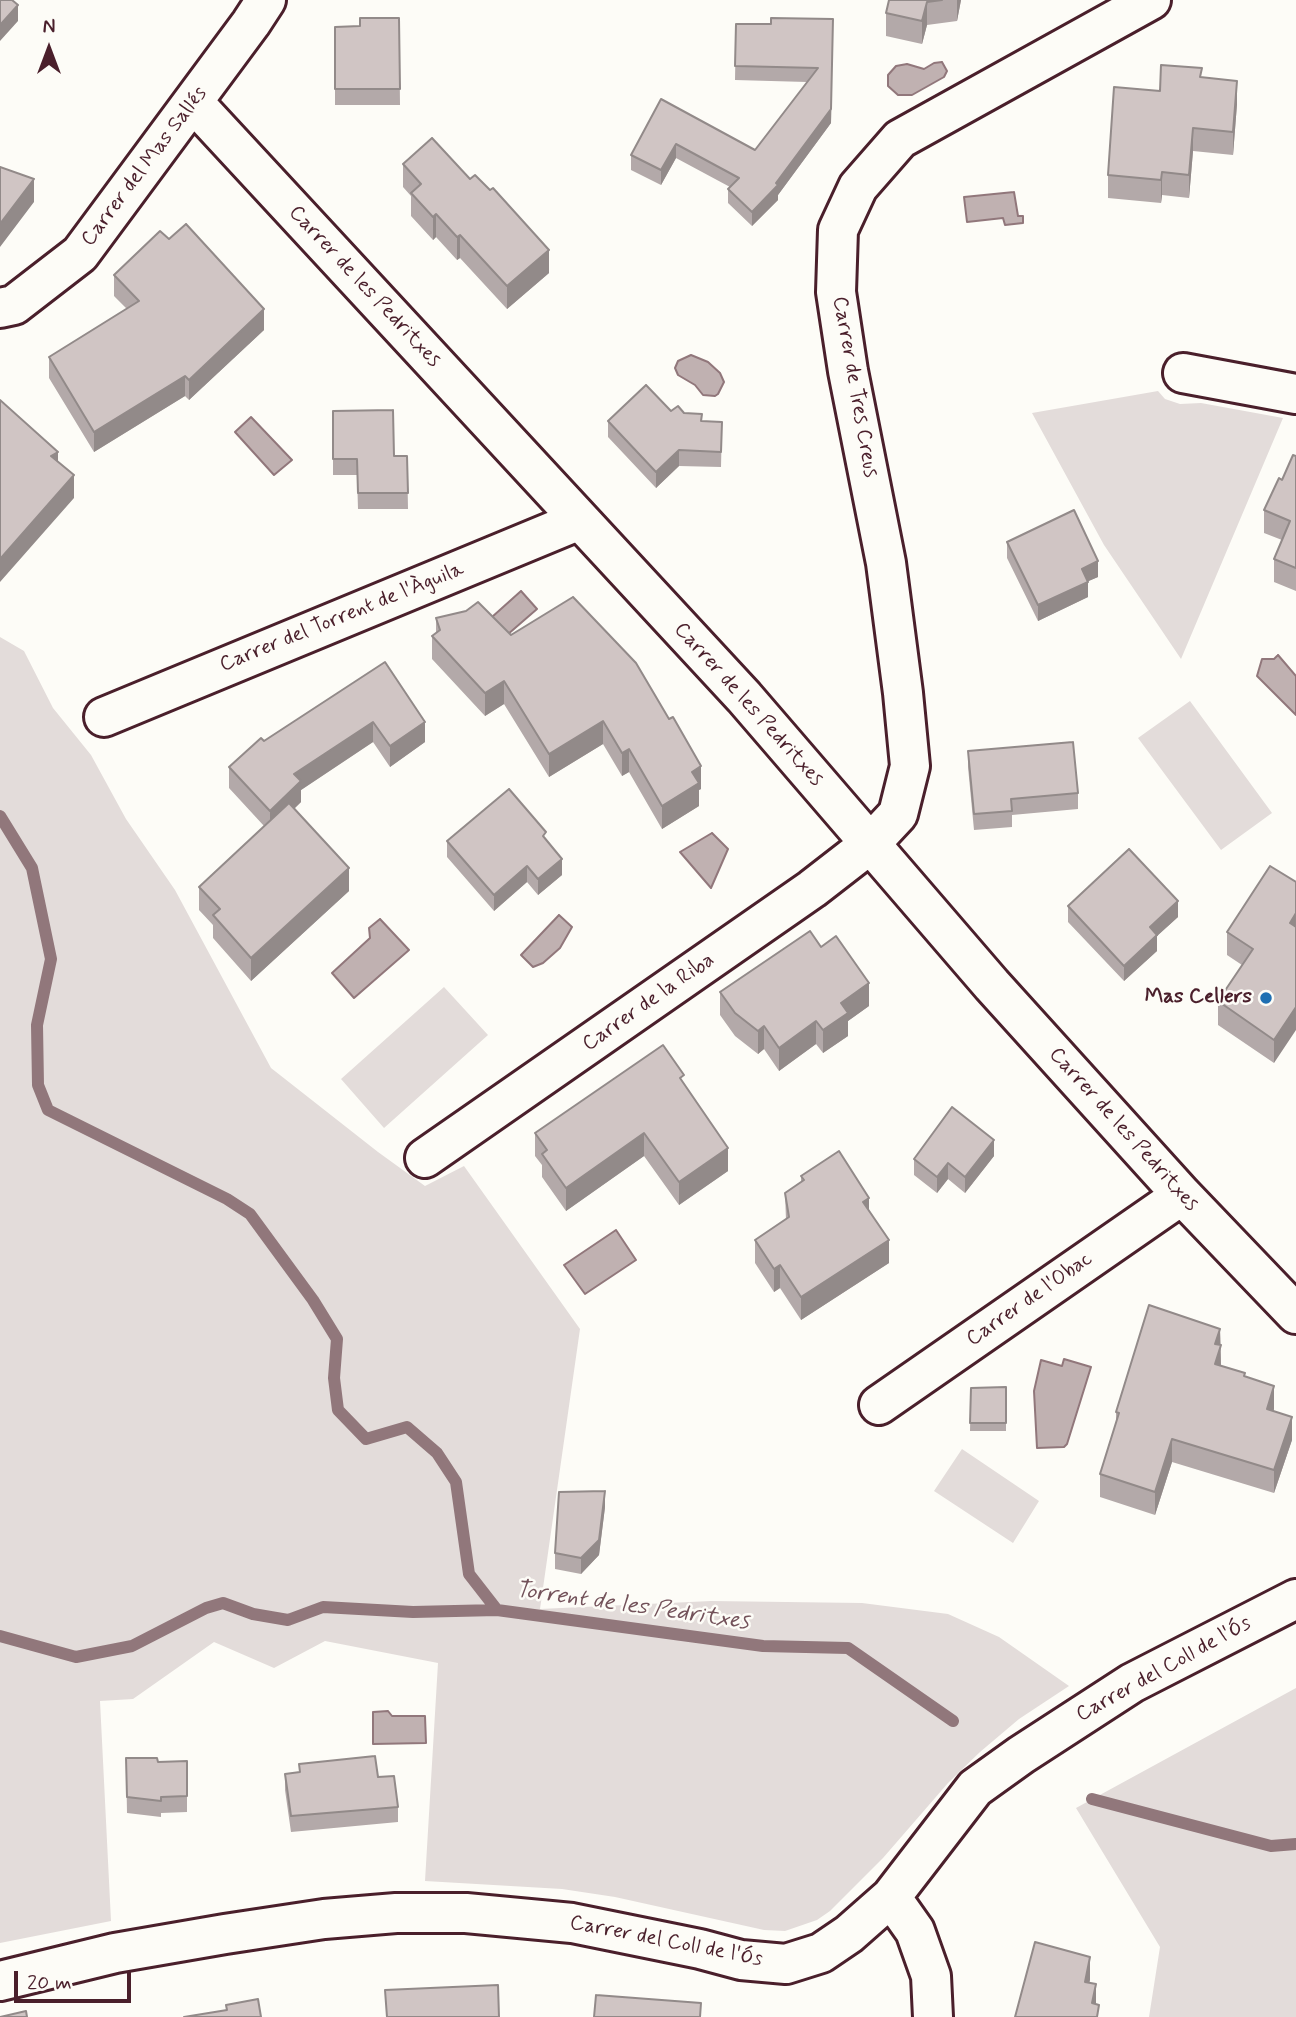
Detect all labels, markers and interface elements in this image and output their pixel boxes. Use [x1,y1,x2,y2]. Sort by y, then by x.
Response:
north arrow [14,14,84,84]
text: N [43,15,55,40]
street label: Carrer del Mas Sallés [77,82,213,252]
street label: Carrer de les Pedritxes [283,201,445,373]
street label: Carrer de Tres Creus [826,294,882,480]
street label: Carrer del Torrent de l'Àguila [216,557,468,679]
street label: Carrer de les Pedritxes [668,618,828,792]
street label: Carrer de la Riba [578,948,720,1058]
place label: Mas Cellers [1145,985,1252,1011]
marker: Mas Cellers [1258,990,1274,1006]
street label: Carrer de les Pedritxes [1043,1043,1203,1217]
street label: Carrer de l'Obac [962,1247,1098,1353]
water label: Torrent de les Pedritxes [514,1577,750,1637]
street label: Carrer del Coll de l'Ós [1072,1612,1256,1728]
street label: Carrer del Coll de l'Ós [568,1911,764,1973]
scale bar [18,1958,135,2002]
text: 20 m [27,1969,72,1997]

